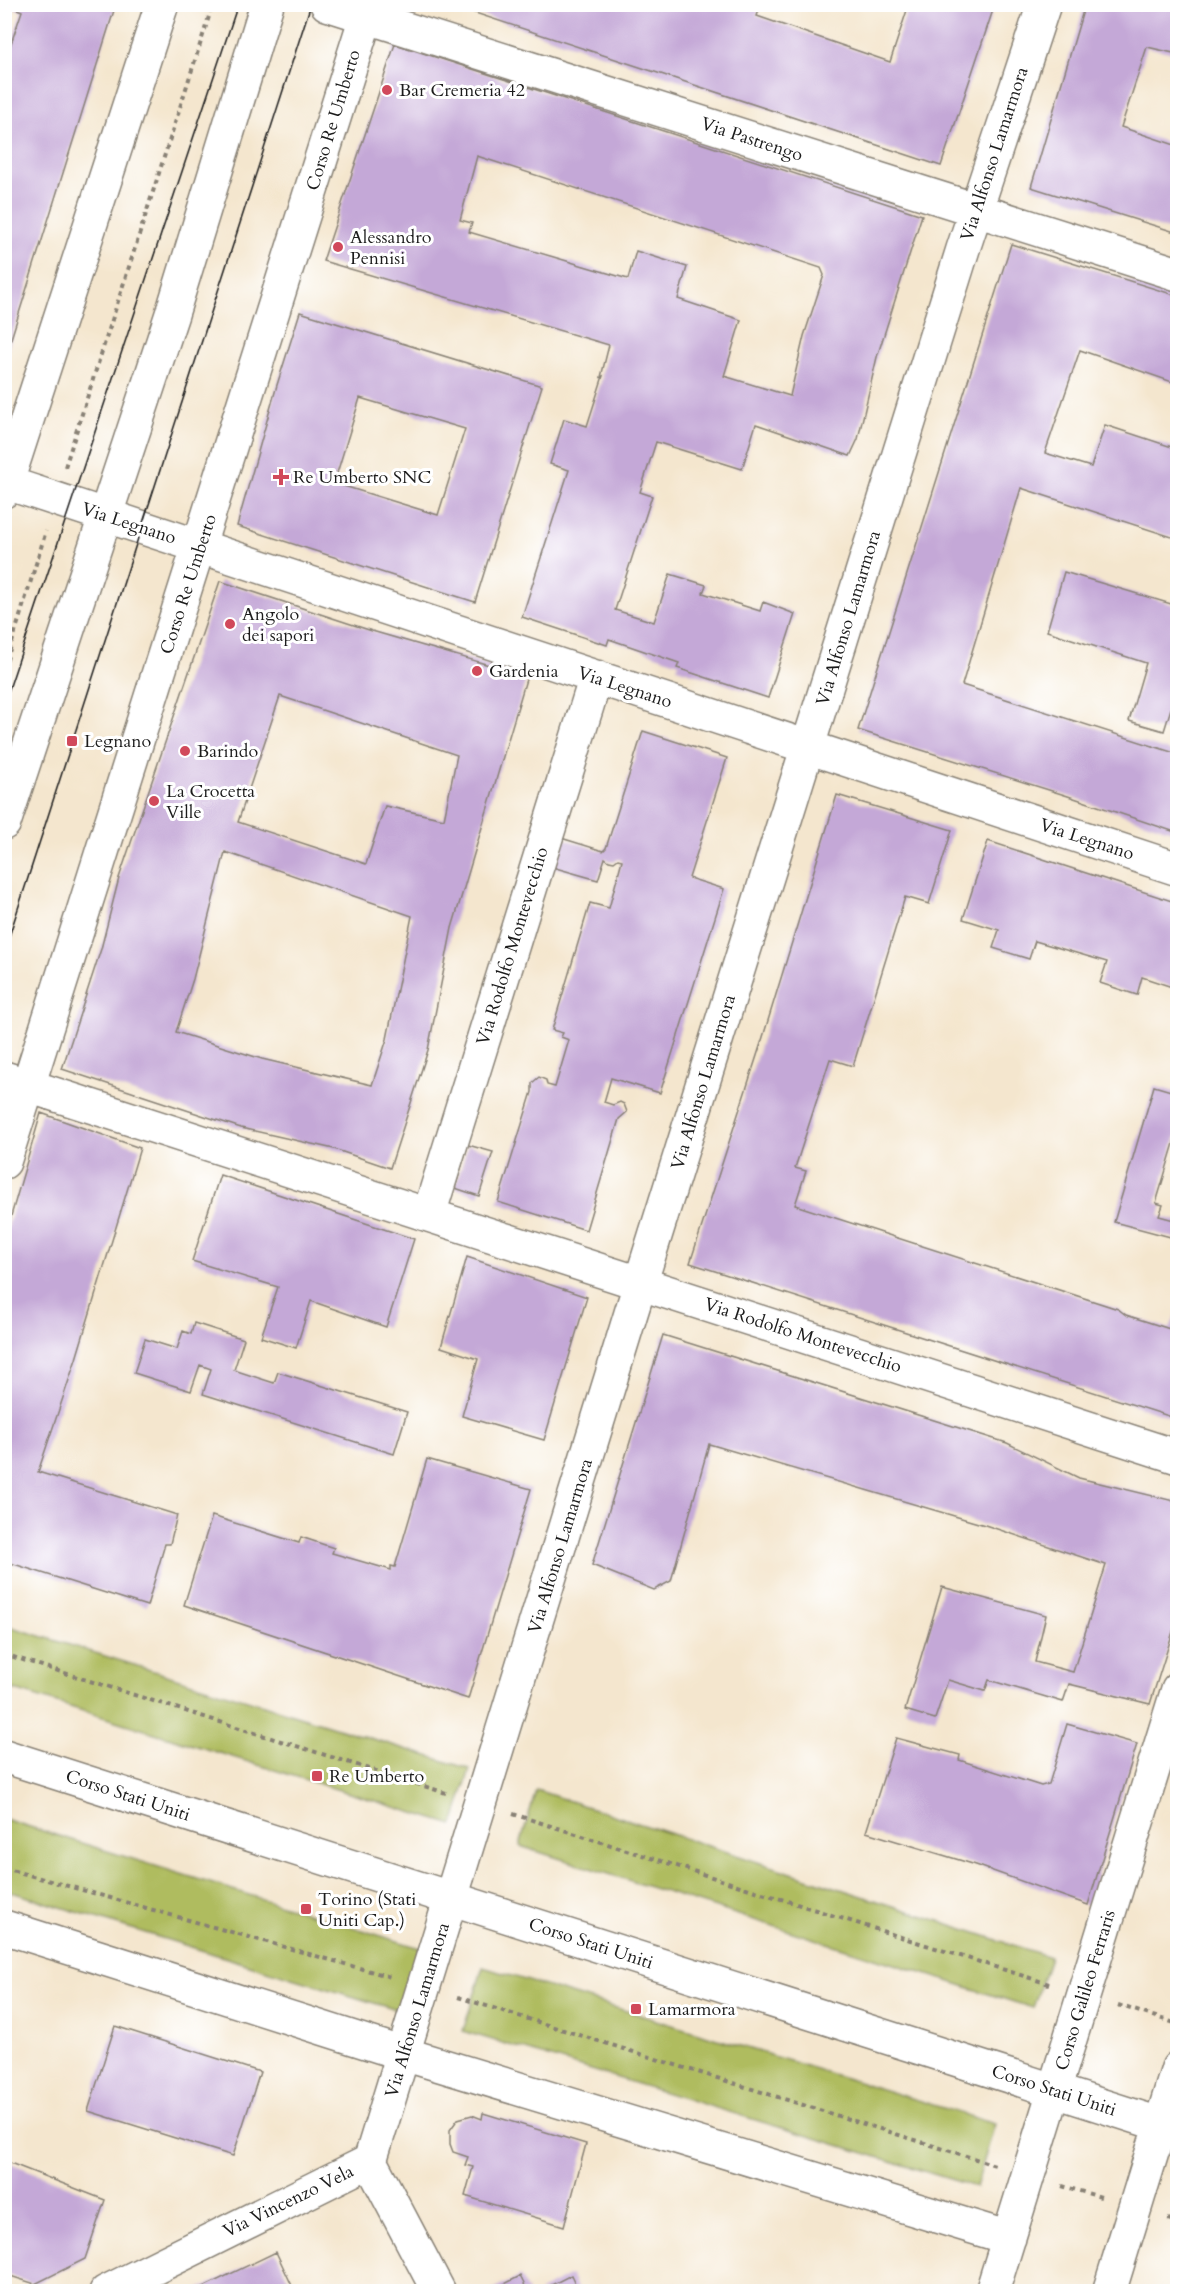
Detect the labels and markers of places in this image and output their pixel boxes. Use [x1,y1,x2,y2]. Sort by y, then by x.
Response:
place label: Bar Cremeria 42 [399,78,525,103]
marker: Bar Cremeria 42 [380,83,394,97]
place label: Alessandro Pennisi [350,225,432,271]
marker: Alessandro Pennisi [331,240,345,254]
place label: Re Umberto SNC [293,465,431,490]
marker: Re Umberto SNC [274,470,288,484]
place label: Angolo dei sapori [242,602,314,648]
marker: Angolo dei sapori [223,617,237,631]
place label: Gardenia [489,659,559,684]
marker: Gardenia [470,664,484,678]
place label: Legnano [84,729,151,754]
marker: Legnano [65,734,79,748]
place label: Barindo [197,739,258,764]
marker: Barindo [178,744,192,758]
place label: La Crocetta Ville [166,779,255,825]
marker: La Crocetta Ville [147,794,161,808]
place label: Re Umberto [329,1764,424,1789]
marker: Re Umberto [310,1769,324,1783]
place label: Torino (Stati Uniti Cap.) [318,1887,416,1933]
marker: Torino (Stati Uniti Cap.) [299,1902,313,1916]
place label: Lamarmora [648,1997,736,2022]
marker: Lamarmora [629,2002,643,2016]

